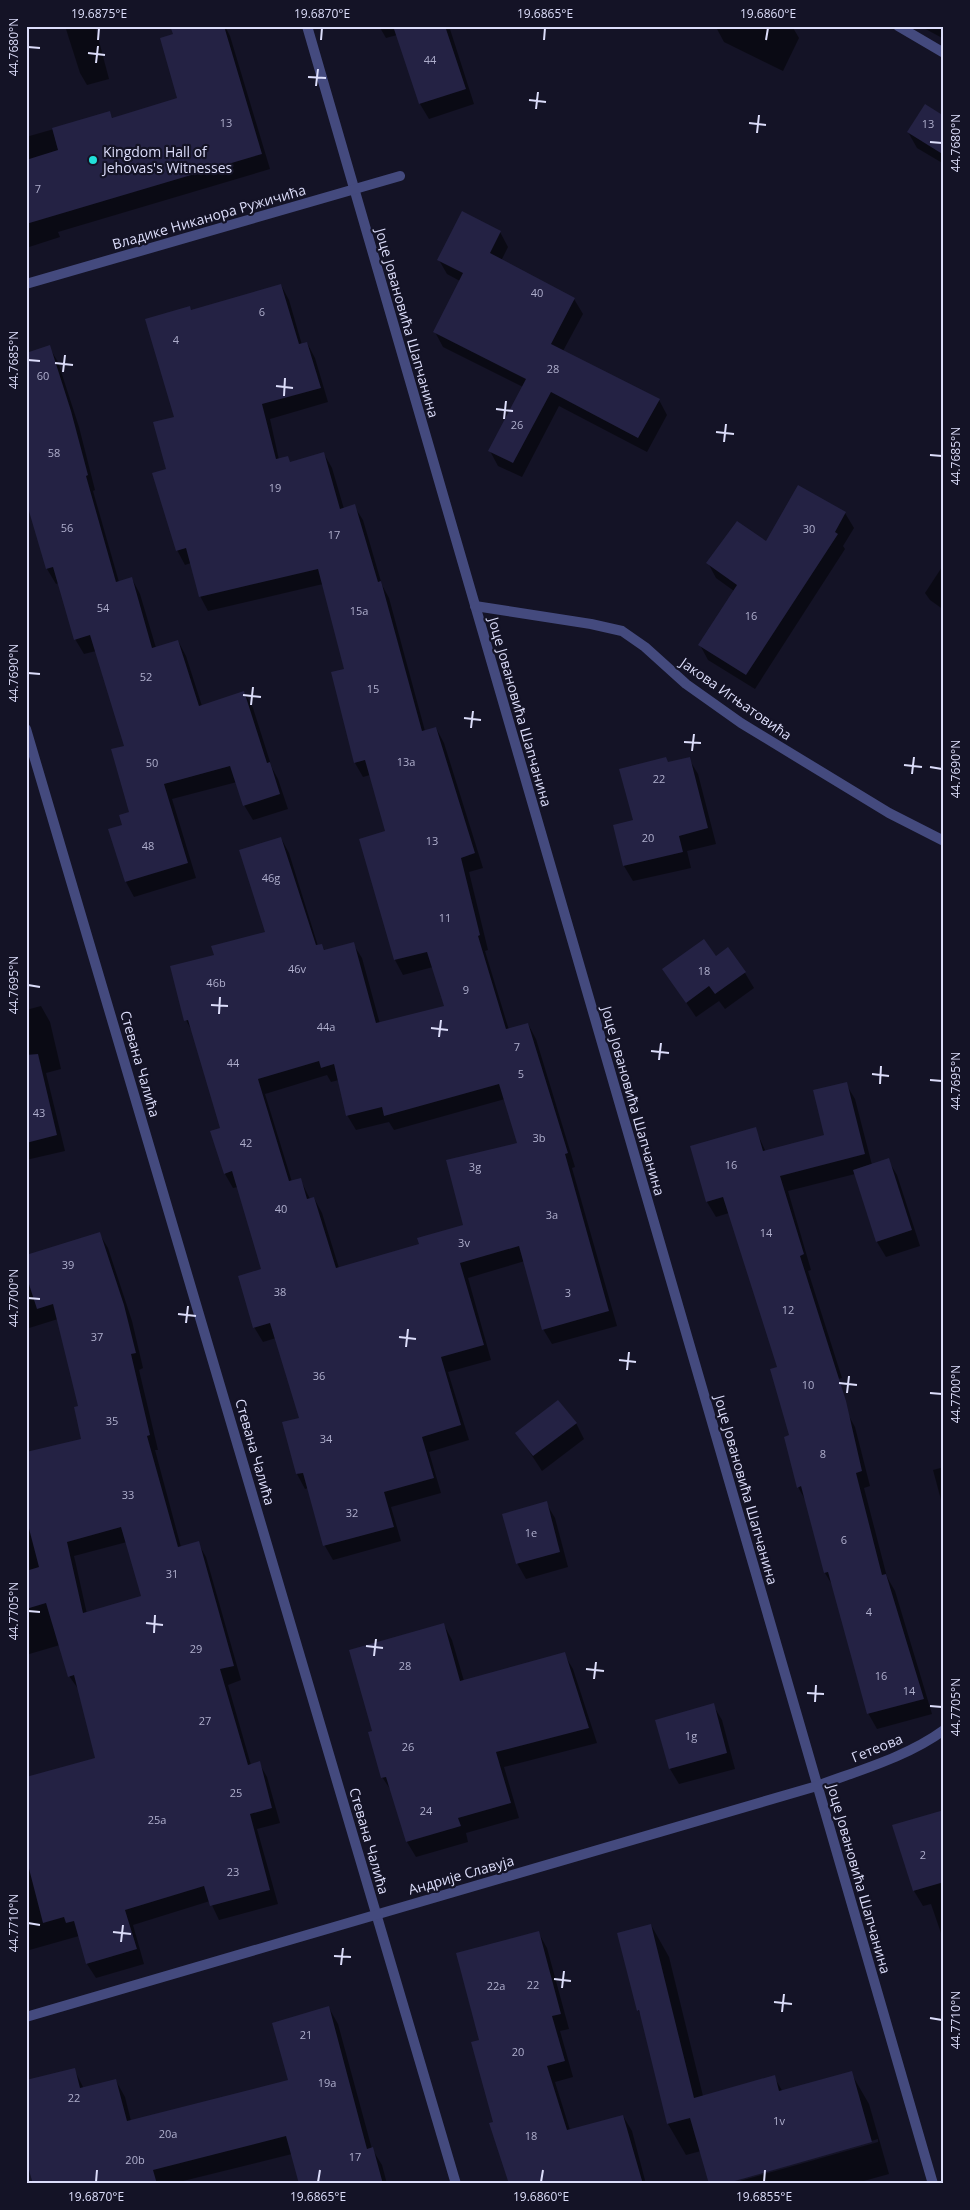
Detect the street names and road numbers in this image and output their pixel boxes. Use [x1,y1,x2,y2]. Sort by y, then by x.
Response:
street label: Владике Никанора Ружичића [110,180,308,253]
street label: Јоце Јовановића Шапчанина [371,224,444,420]
street label: Јоце Јовановића Шапчанина [484,613,557,809]
street label: Јакова Игњатовића [675,652,796,744]
street label: Јоце Јовановића Шапчанина [597,1002,670,1198]
street label: Стевана Чалића [116,1008,165,1119]
street label: Јоце Јовановића Шапчанина [710,1391,783,1587]
street label: Стевана Чалића [231,1396,280,1507]
street label: Гетеова [848,1729,905,1766]
street label: Јоце Јовановића Шапчанина [823,1780,896,1976]
street label: Стевана Чалића [345,1785,394,1896]
street label: Андрије Славуја [406,1850,516,1899]

